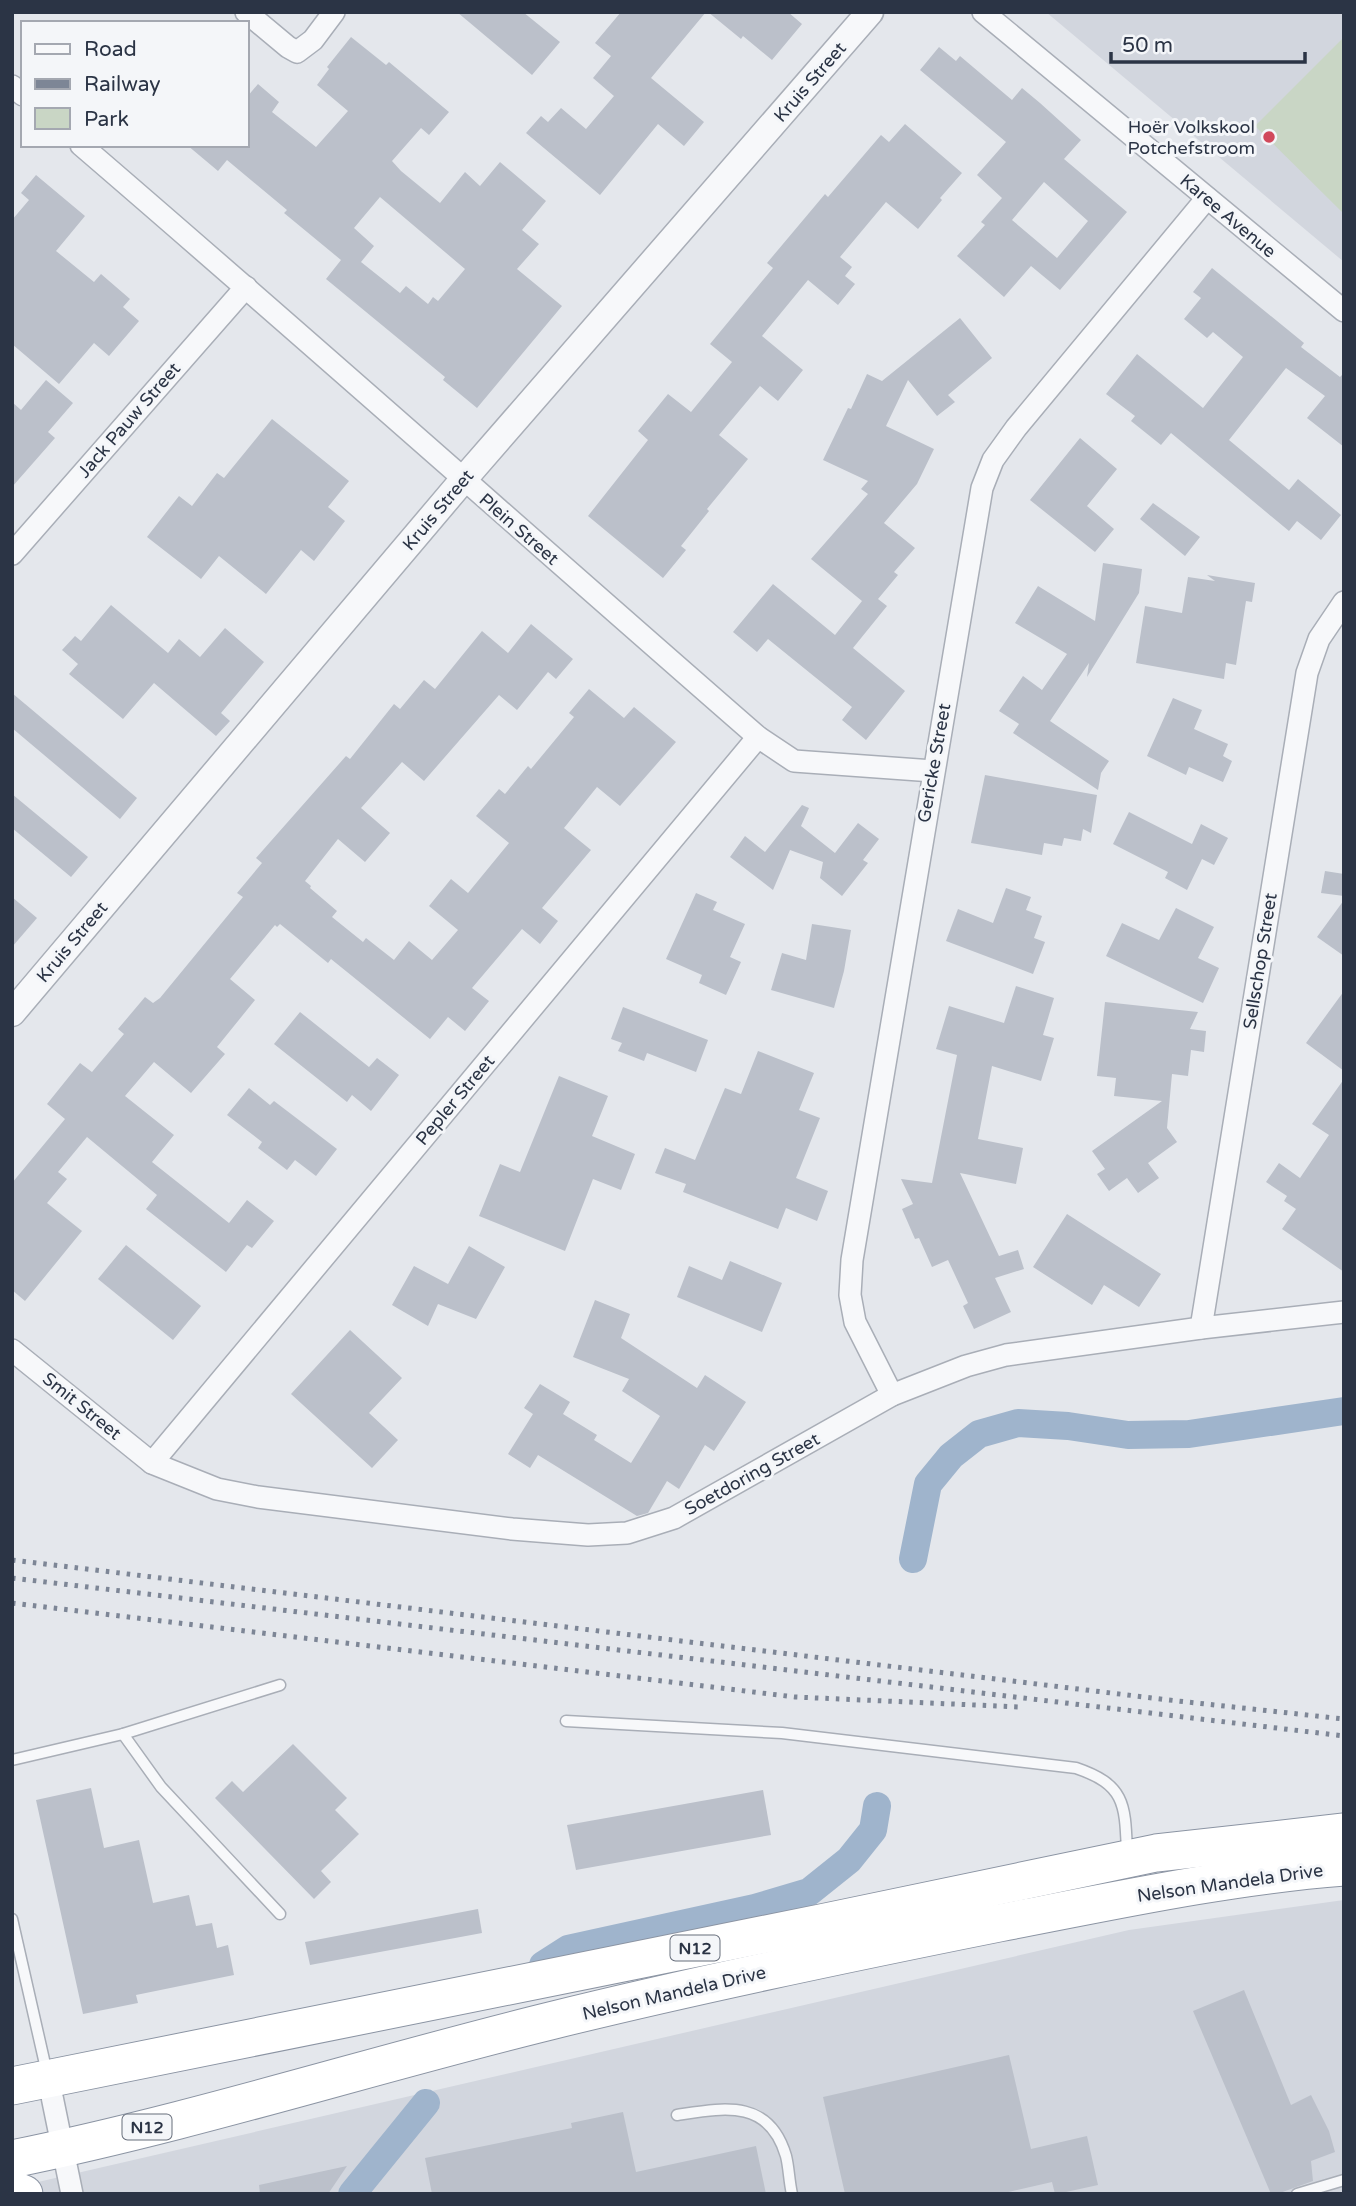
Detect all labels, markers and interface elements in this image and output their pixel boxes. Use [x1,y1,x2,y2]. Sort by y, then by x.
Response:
legend [21,21,248,147]
scale bar [1111,21,1305,65]
text: 50 m [1122,33,1173,58]
text: Road [84,37,137,62]
street label: Kruis Street [769,37,851,127]
text: Railway [84,72,161,97]
text: Park [84,107,129,132]
place label: Hoër Volkskool Potchefstroom [1127,116,1255,159]
marker: Hoër Volkskool Potchefstroom [1261,129,1277,145]
street label: Karee Avenue [1176,170,1280,262]
street label: Jack Pauw Street [73,358,185,482]
street label: Kruis Street [398,465,478,555]
street label: Plein Street [475,488,563,570]
street label: Gericke Street [913,702,955,824]
street label: Sellschop Street [1238,891,1282,1031]
street label: Kruis Street [32,897,112,987]
street label: Pepler Street [411,1050,499,1150]
street label: Smit Street [38,1368,126,1445]
street label: Soetdoring Street [681,1428,824,1520]
street label: Nelson Mandela Drive [1136,1859,1324,1907]
road number: N12 [670,1936,720,1960]
street label: Nelson Mandela Drive [580,1961,768,2025]
road number: N12 [122,2114,172,2140]

